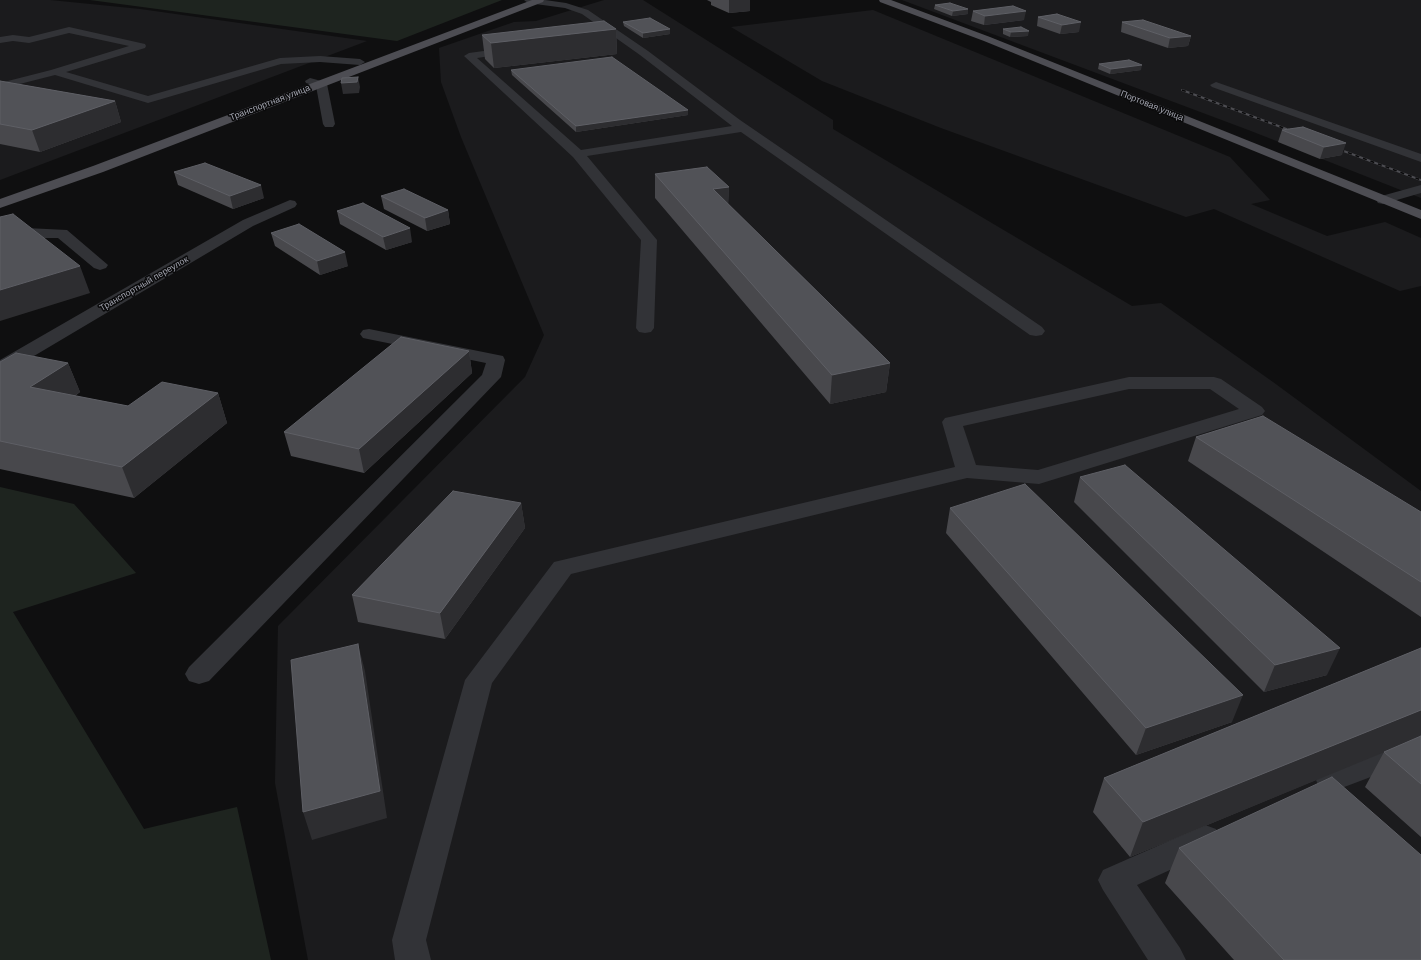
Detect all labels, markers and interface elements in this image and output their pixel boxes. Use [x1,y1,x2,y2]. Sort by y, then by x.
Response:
street label: Транспортная улица [228,83,312,123]
street label: Портовая улица [1119,88,1185,124]
street label: Транспортный переулок [98,254,190,314]

